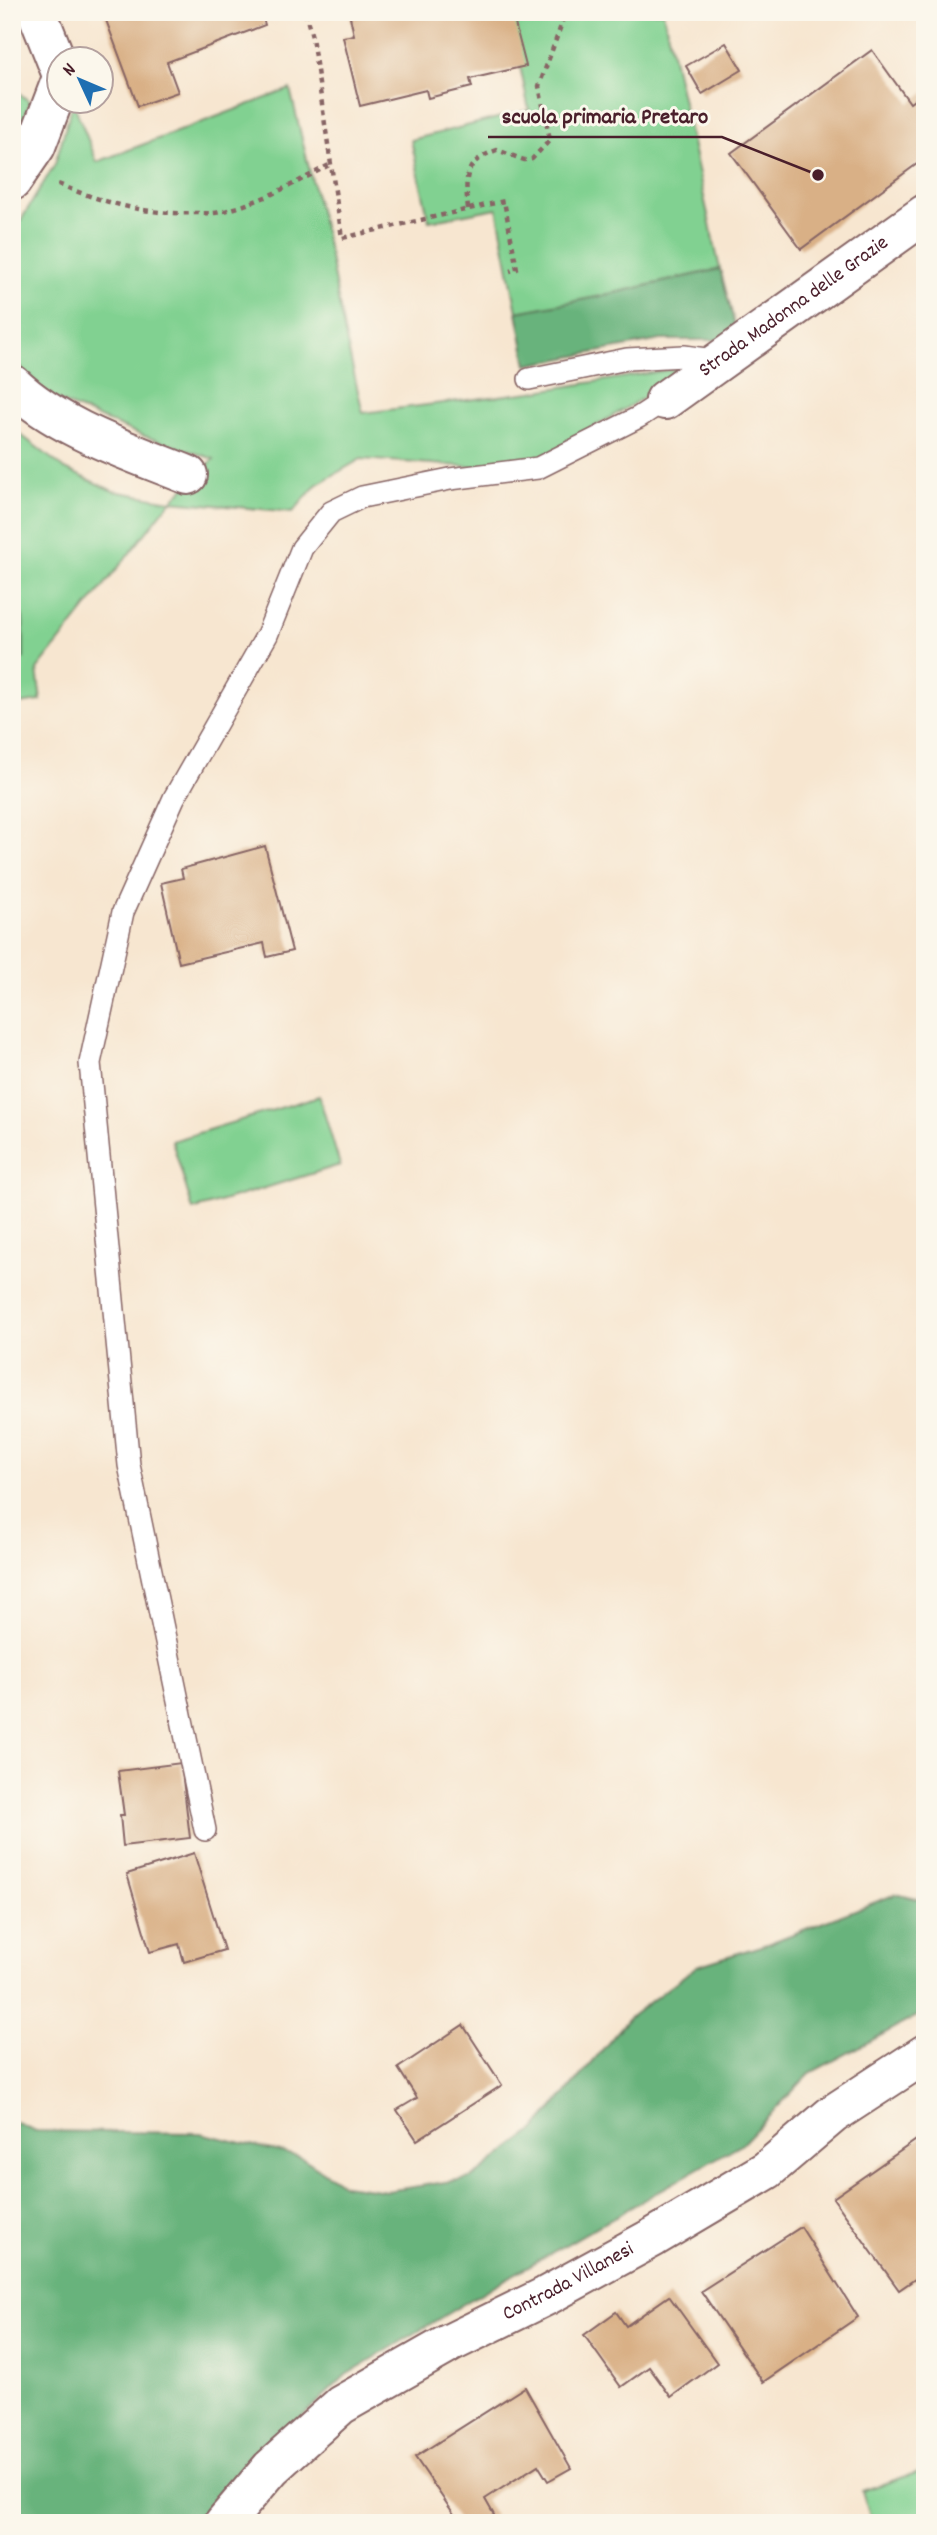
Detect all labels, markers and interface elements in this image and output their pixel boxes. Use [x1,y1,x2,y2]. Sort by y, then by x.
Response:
north arrow [46,46,116,116]
text: N [57,58,83,83]
callout: scuola primaria Pretaro [488,93,722,137]
text: scuola primaria Pretaro [502,102,708,135]
street label: Strada Madonna delle Grazie [693,229,895,386]
street label: Contrada Villanesi [498,2235,640,2330]

